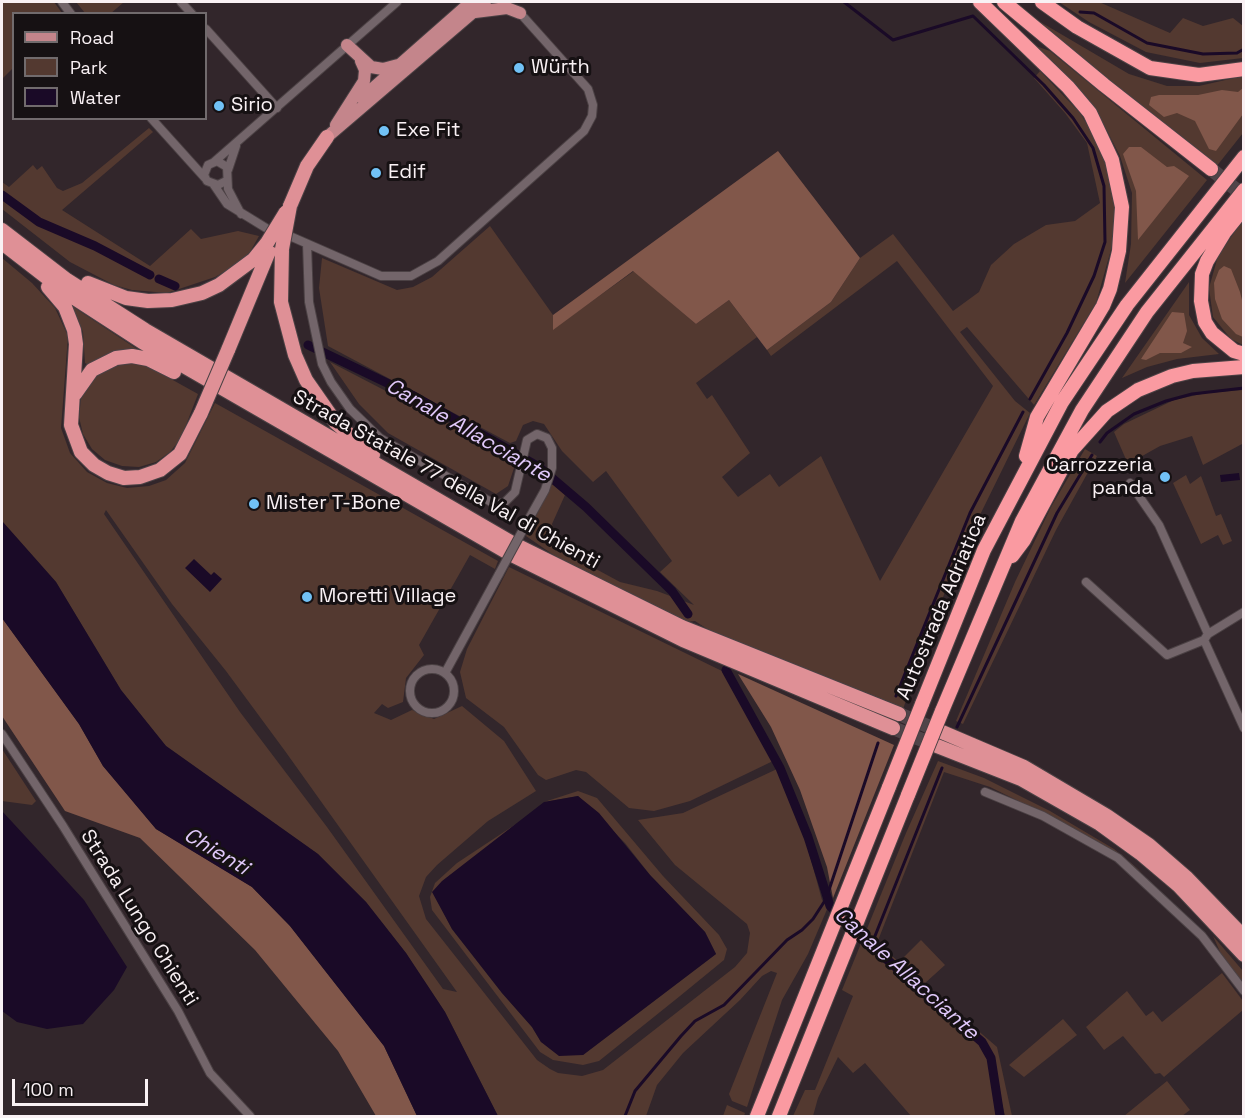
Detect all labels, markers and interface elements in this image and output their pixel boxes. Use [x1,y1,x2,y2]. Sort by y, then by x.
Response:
legend [12,12,207,120]
text: Road [70,26,114,49]
text: Park [70,56,107,79]
place label: Würth [531,56,590,80]
marker: Würth [512,61,526,75]
text: Water [70,86,121,109]
place label: Sirio [231,94,273,118]
marker: Sirio [212,99,226,113]
place label: Exe Fit [396,119,460,143]
marker: Exe Fit [377,124,391,138]
place label: Edif [388,161,426,185]
marker: Edif [369,166,383,180]
water label: Canale Allacciante [381,374,555,488]
street label: Strada Statale 77 della Val di Chienti [288,385,604,575]
place label: Carrozzeria panda [1046,454,1153,501]
marker: Carrozzeria panda [1158,470,1172,484]
place label: Mister T-Bone [266,492,401,516]
marker: Mister T-Bone [247,497,261,511]
street label: Autostrada Adriatica [892,510,992,704]
place label: Moretti Village [319,585,456,609]
marker: Moretti Village [300,590,314,604]
water label: Chienti [179,823,253,881]
street label: Strada Lungo Chienti [75,826,203,1010]
water label: Canale Allacciante [829,903,983,1045]
scale bar [15,1067,152,1105]
text: 100 m [23,1078,74,1101]

